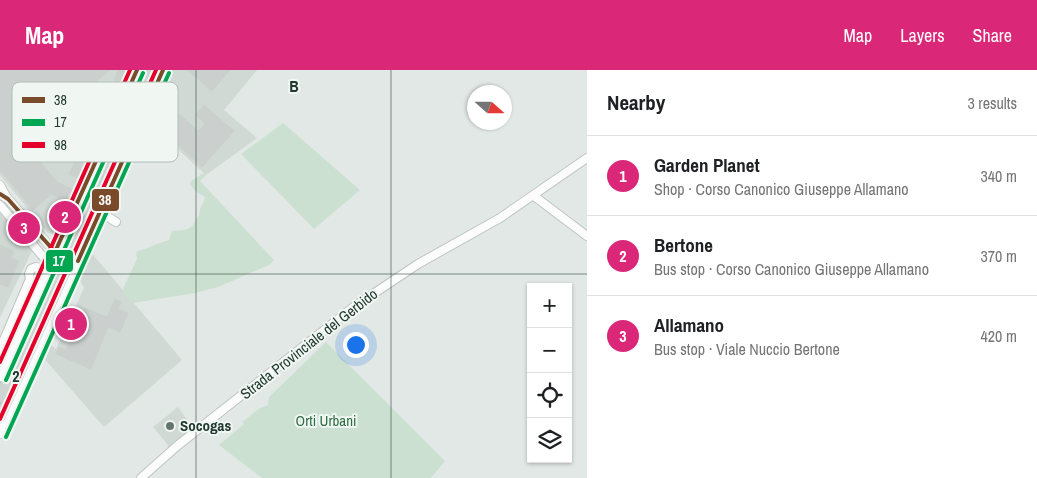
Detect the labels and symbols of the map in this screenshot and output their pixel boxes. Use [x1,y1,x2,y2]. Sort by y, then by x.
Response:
text: B [289,75,299,97]
legend [12,82,178,162]
north arrow [467,85,512,130]
text: 38 [54,91,67,109]
text: 17 [54,113,67,131]
text: 98 [54,136,67,154]
line badge: 38 [91,188,120,212]
text: 38 [99,191,111,209]
pin: 2 [49,198,81,236]
pin: 3 [8,209,40,247]
line badge: 17 [45,249,74,273]
text: 17 [53,252,66,270]
street label: Strada Provinciale del Gerbido [236,283,382,404]
pin: 1 [55,305,87,343]
your location [343,332,369,358]
text: 2 [12,365,20,387]
park label: Orti Urbani [296,410,356,431]
place label: Socogas [180,415,231,436]
marker: Socogas [164,420,176,432]

